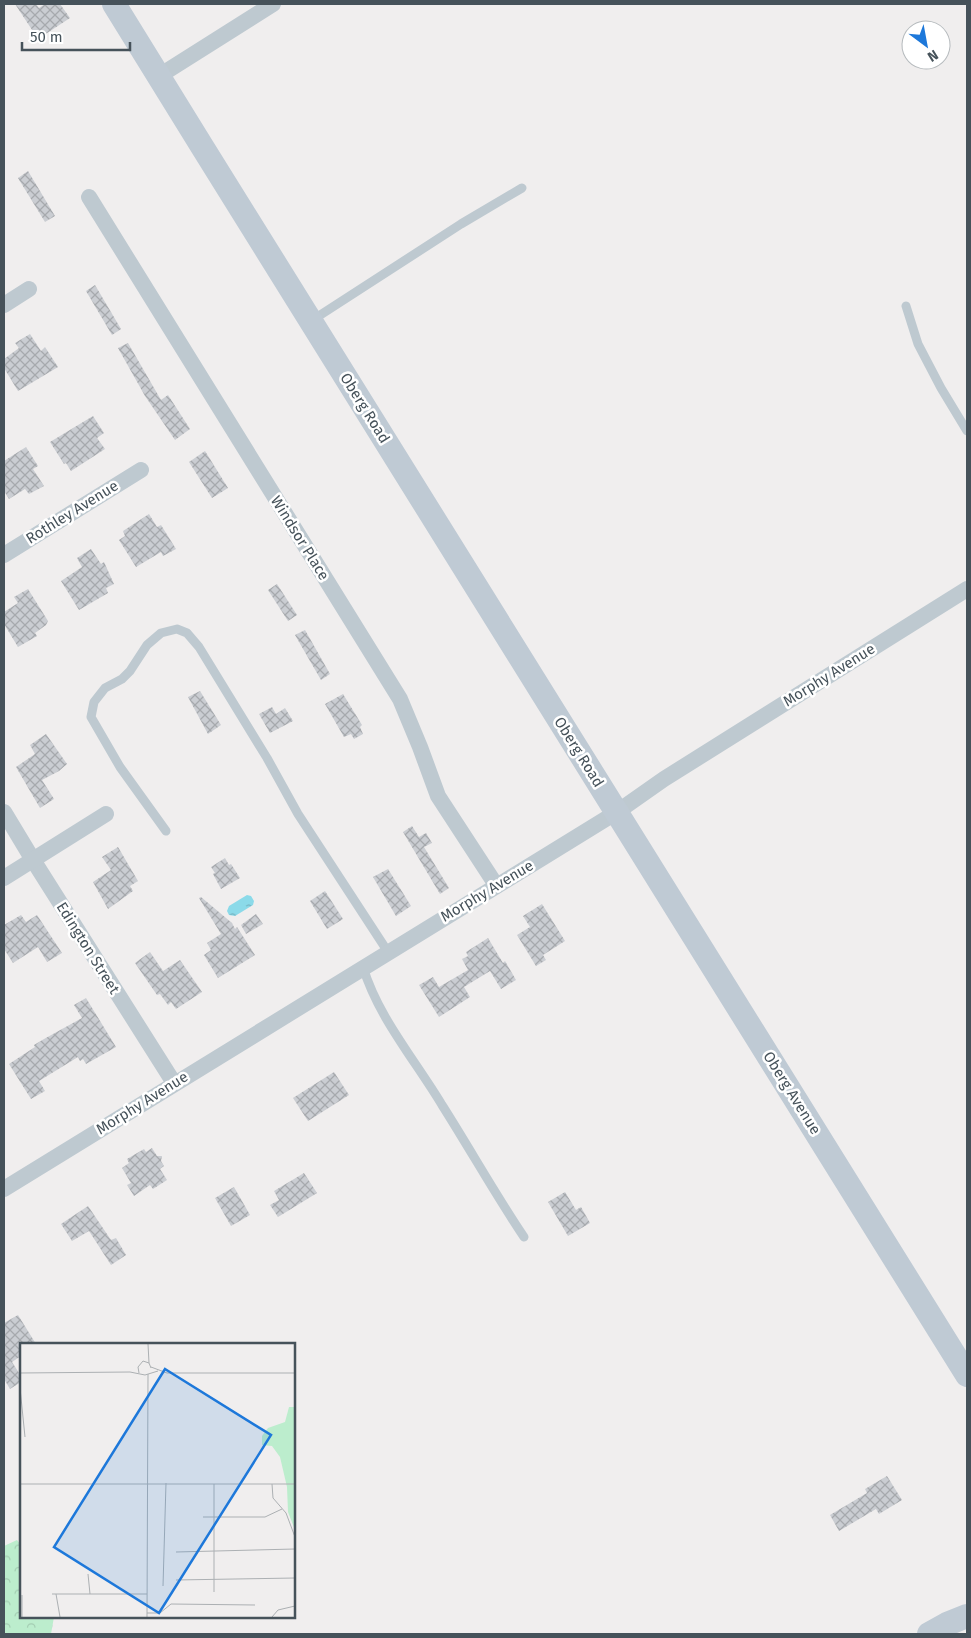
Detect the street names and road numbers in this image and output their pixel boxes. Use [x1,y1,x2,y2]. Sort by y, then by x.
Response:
street label: Oberg Road [336,370,394,446]
street label: Rothley Avenue [23,476,121,548]
street label: Windsor Place [267,493,333,583]
street label: Morphy Avenue [780,640,878,710]
street label: Oberg Road [550,714,608,790]
street label: Morphy Avenue [437,856,537,926]
street label: Edington Street [53,899,124,998]
street label: Oberg Avenue [759,1048,825,1138]
street label: Morphy Avenue [93,1068,191,1138]

